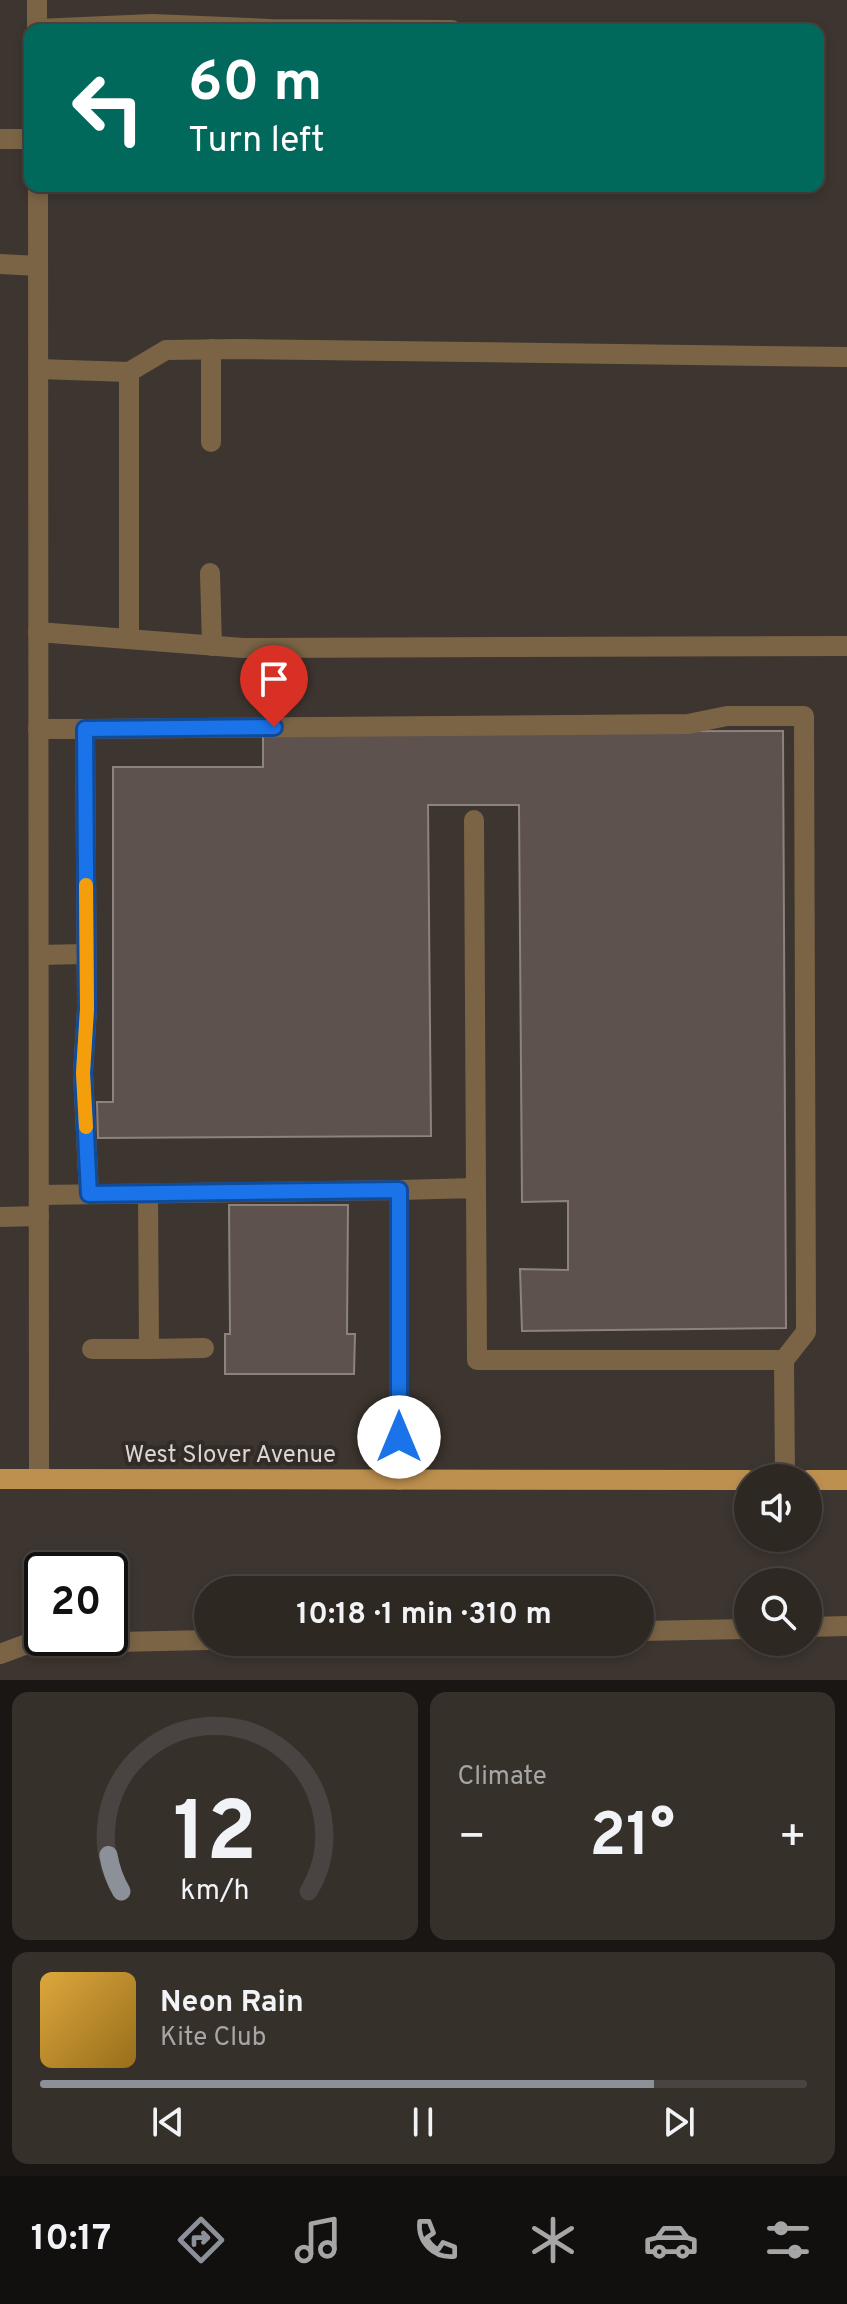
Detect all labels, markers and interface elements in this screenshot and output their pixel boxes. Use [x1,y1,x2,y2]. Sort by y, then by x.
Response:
text: 60 m [188,50,322,120]
icon: left [56,56,160,160]
text: Turn left [188,119,325,165]
pin [240,645,308,727]
icon: arrive [252,657,296,701]
position arrow [357,1395,441,1479]
street label: West Slover Avenue [124,1441,336,1471]
map controls [734,1464,822,1656]
button: sound [734,1464,822,1552]
speed limit sign: 20 [24,1552,128,1656]
button: search [734,1568,822,1656]
text: 10:18 · 1 min · 310 m [296,1597,552,1634]
text: Climate [458,1761,547,1794]
text: 12 [173,1785,257,1890]
text: 21° [589,1801,675,1877]
text: − [458,1811,486,1867]
text: + [779,1811,807,1867]
text: km/h [180,1874,249,1910]
text: Neon Rain [160,1985,304,2022]
text: Kite Club [160,2022,266,2055]
icon: previous [146,2100,190,2144]
icon: pause [401,2100,445,2144]
icon: next [657,2100,701,2144]
icon: directions [173,2212,229,2268]
icon: music [290,2212,346,2268]
icon: phone [408,2212,464,2268]
icon: climate [525,2212,581,2268]
icon: car [643,2212,699,2268]
icon: filters [760,2212,816,2268]
text: 10:17 [31,2217,111,2263]

